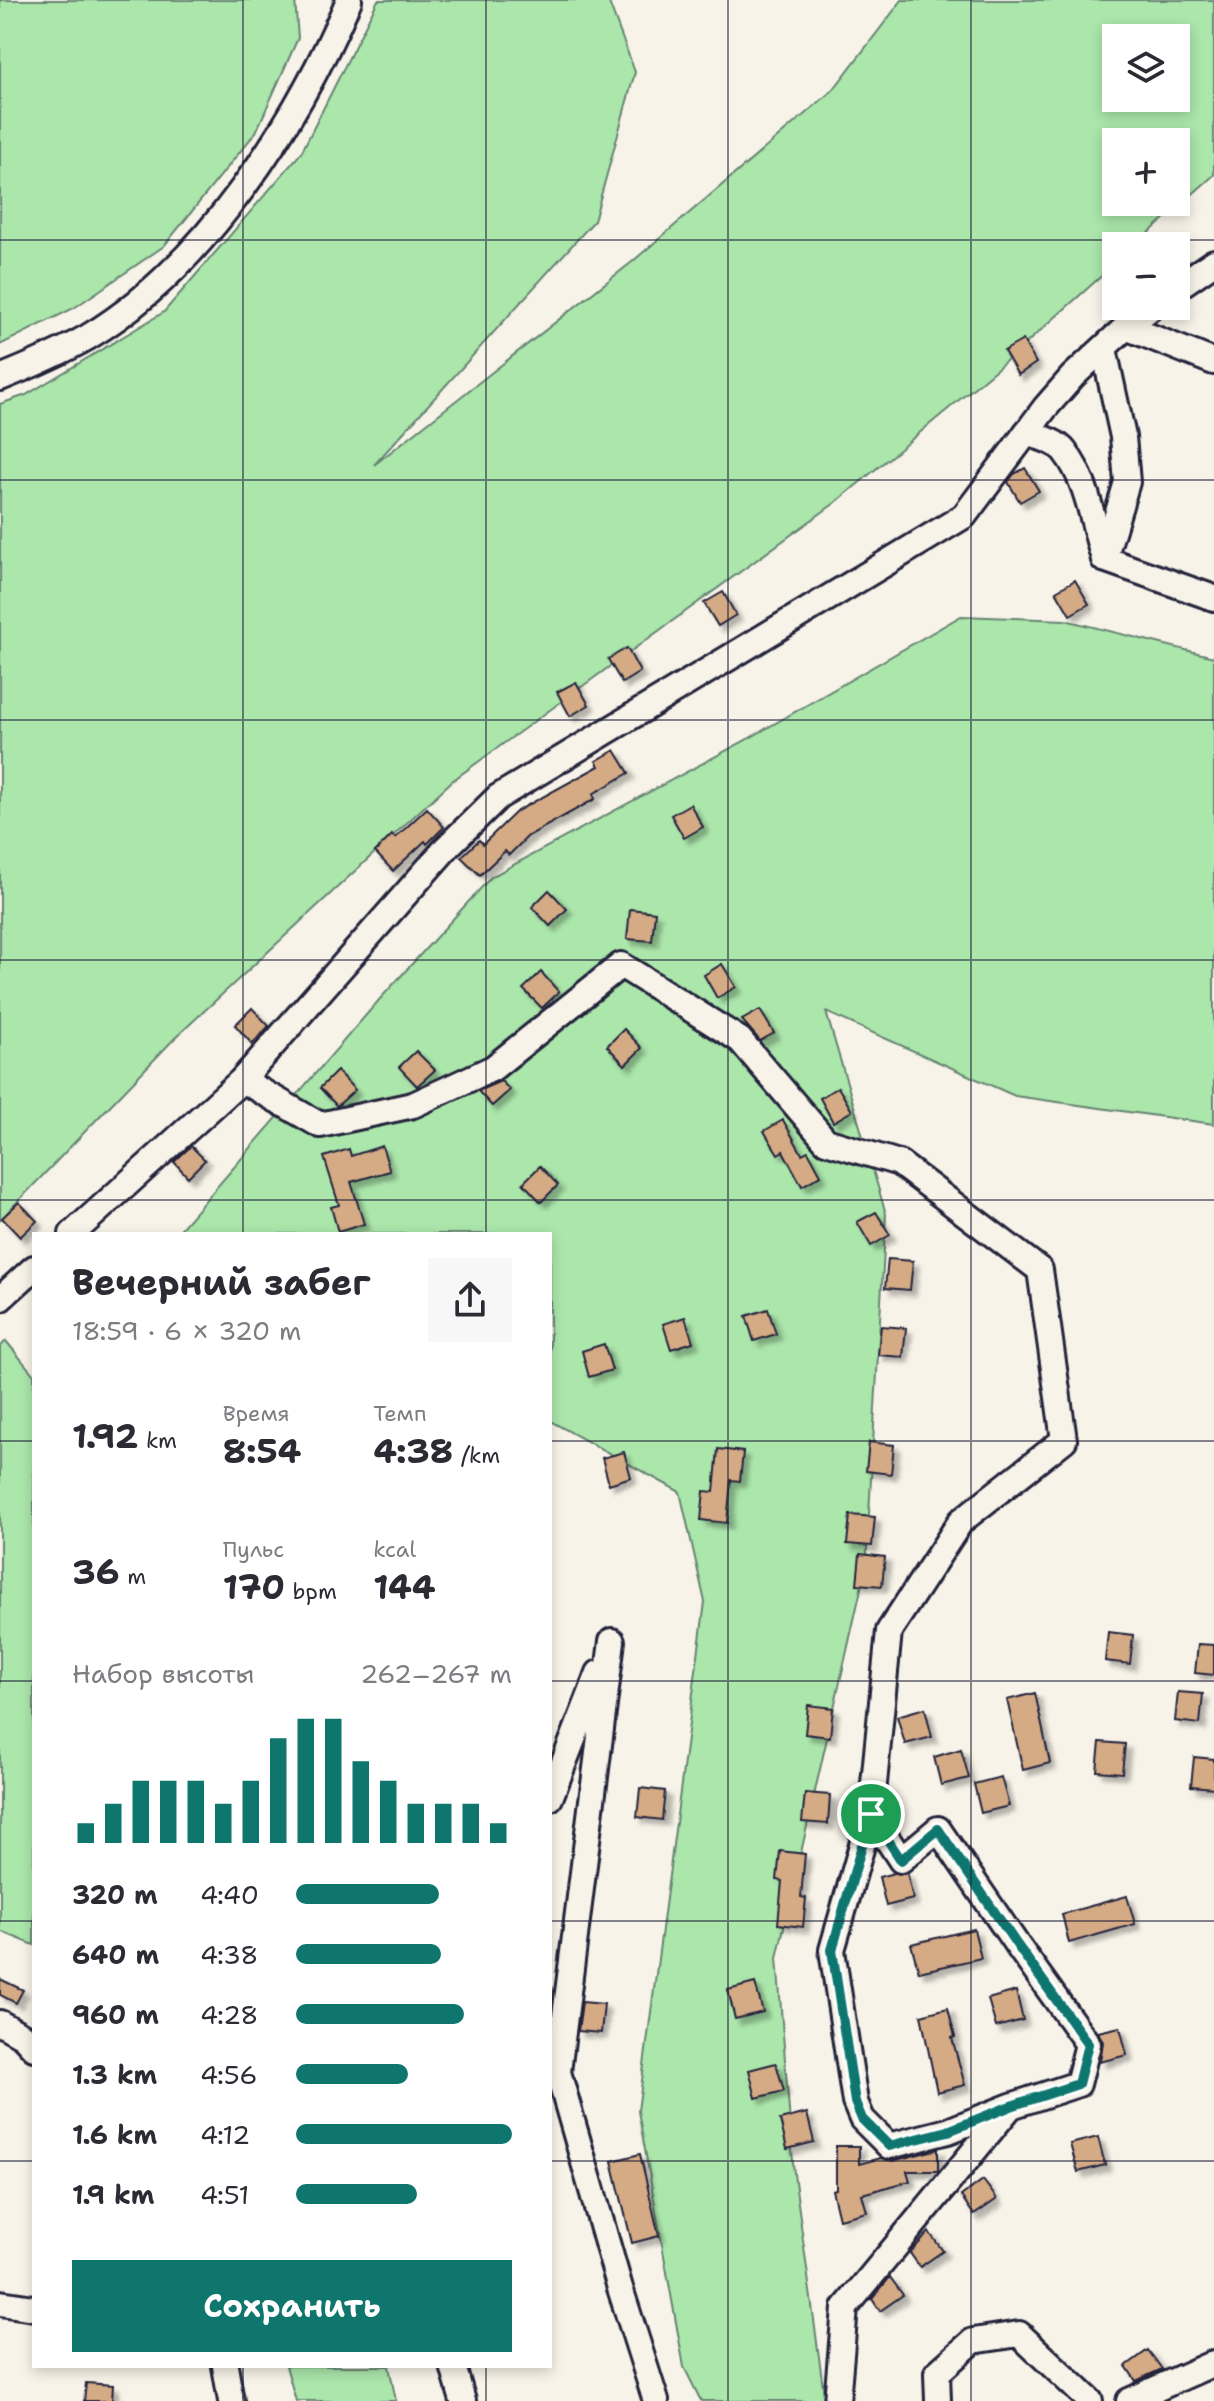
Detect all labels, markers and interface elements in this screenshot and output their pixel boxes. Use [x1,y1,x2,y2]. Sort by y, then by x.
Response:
map controls [1102,24,1190,320]
button: layers [1102,24,1190,112]
button: + [1102,128,1190,216]
button: − [1102,232,1190,320]
text: Вечерний забег [72,1258,371,1307]
button: share [428,1258,512,1342]
text: 18:59 · 6 × 320 m [72,1313,302,1348]
text: Время [223,1399,290,1428]
text: Темп [373,1399,427,1428]
text: 1.92 [72,1413,138,1459]
text: km [138,1426,177,1455]
text: 8:54 [223,1428,301,1474]
text: 4:38 [373,1428,453,1474]
text: /km [453,1441,500,1470]
text: Пульс [223,1535,284,1564]
text: kcal [373,1535,416,1564]
text: 36 [72,1549,120,1595]
text: m [120,1562,146,1591]
text: 170 [223,1564,285,1610]
text: 144 [373,1564,436,1610]
text: bpm [285,1577,337,1606]
text: Набор высоты [72,1656,254,1691]
text: 262–267 m [360,1656,512,1691]
pin [837,1780,905,1848]
icon: arrive [849,1792,893,1836]
text: 320 m [72,1877,158,1912]
text: 4:40 [200,1877,259,1912]
text: 640 m [72,1937,159,1972]
text: 4:38 [200,1937,259,1972]
text: 960 m [72,1997,159,2032]
text: 4:28 [200,1997,259,2032]
text: 1.3 km [72,2057,157,2092]
text: 4:56 [200,2057,257,2092]
text: 1.6 km [72,2117,157,2152]
text: 4:12 [200,2117,250,2152]
text: 1.9 km [72,2177,154,2212]
text: 4:51 [200,2177,249,2212]
button: Сохранить [72,2260,512,2352]

